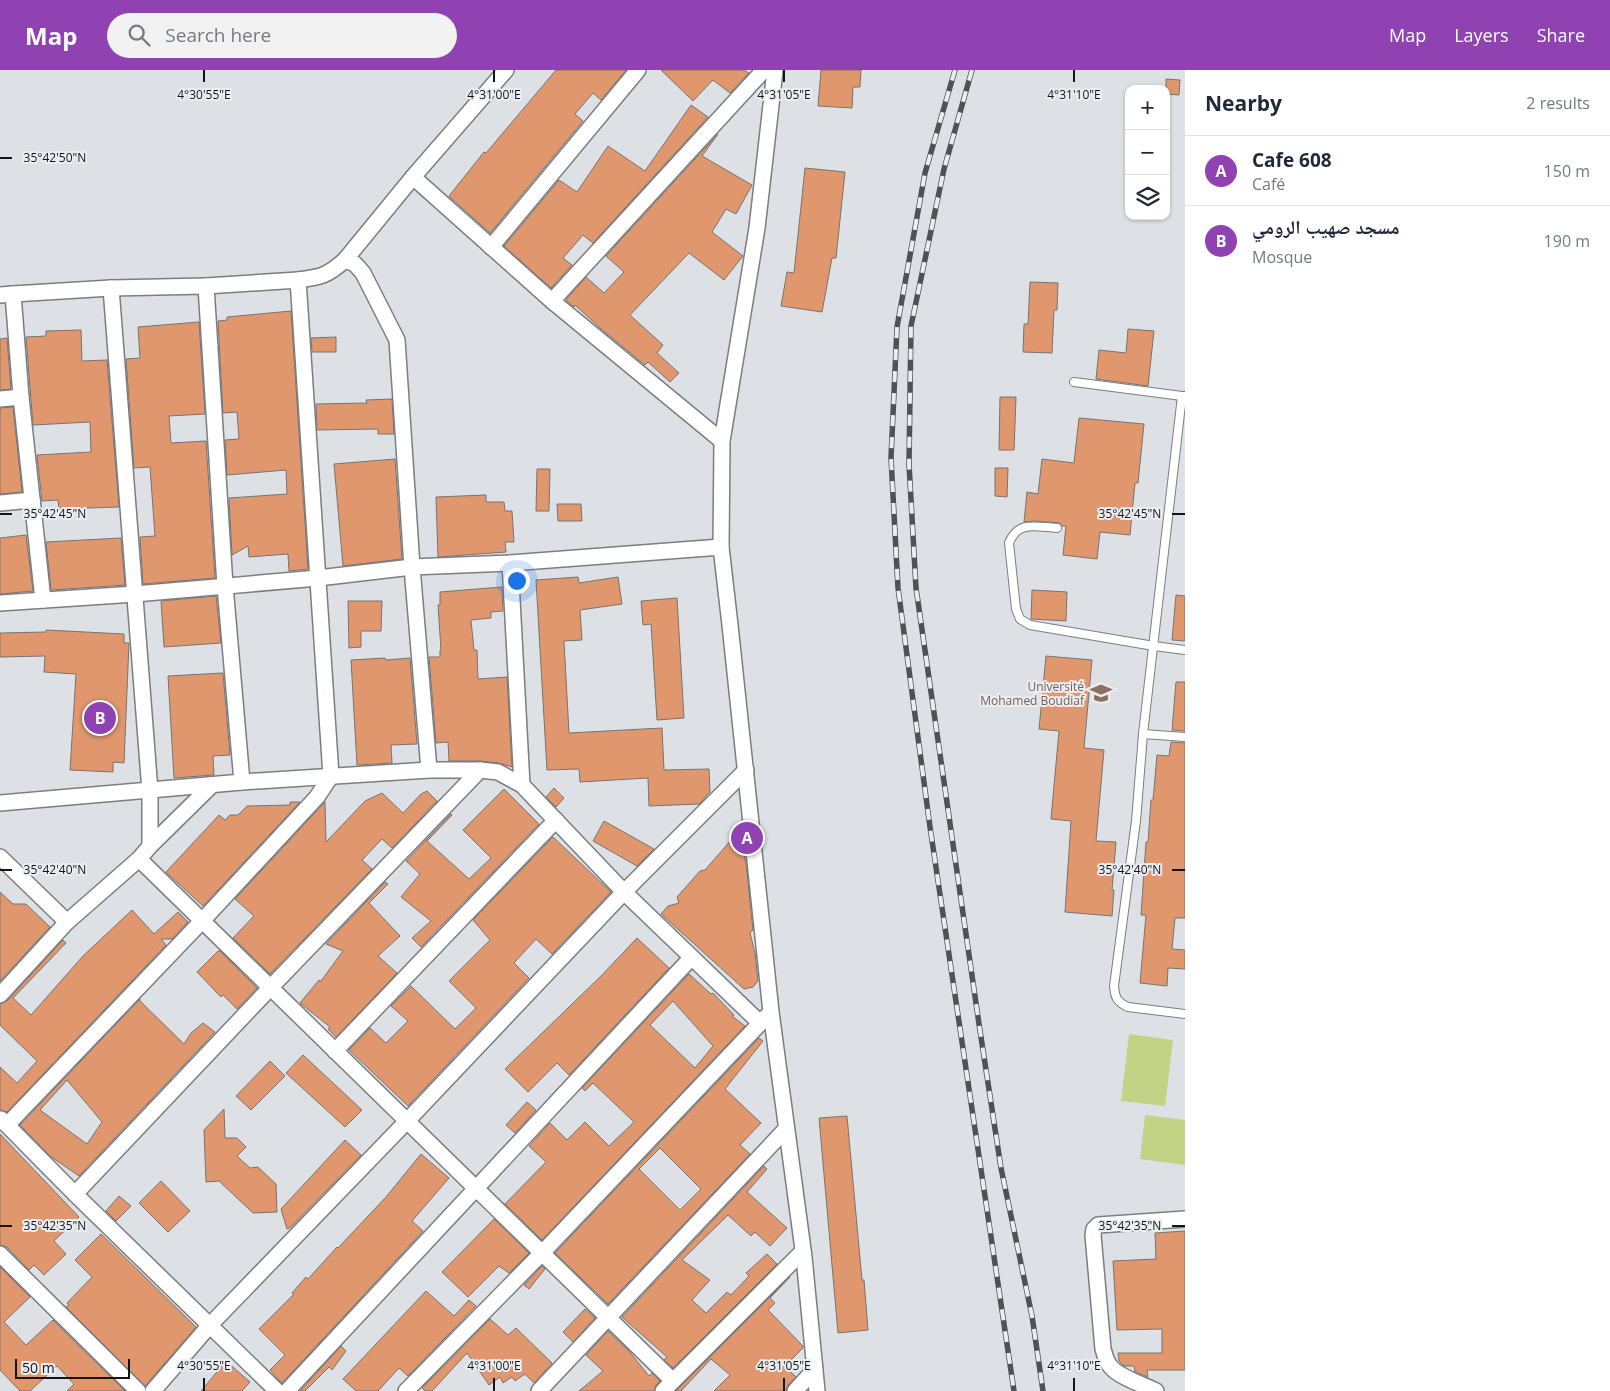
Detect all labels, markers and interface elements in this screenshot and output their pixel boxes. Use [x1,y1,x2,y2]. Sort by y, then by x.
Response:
search box [107,13,457,58]
text: Map [25,19,77,52]
icon: search [125,21,153,49]
text: Search here [165,22,271,48]
text: Map [1389,23,1426,47]
text: Layers [1454,23,1509,47]
text: Share [1537,23,1585,47]
map controls [1125,85,1170,220]
button: + [1125,85,1170,130]
text: 4°30'55"E [177,86,231,103]
text: 4°31'00"E [467,86,521,103]
text: 4°31'05"E [757,86,811,103]
text: 4°31'10"E [1047,86,1101,103]
text: Nearby [1205,89,1282,117]
text: 2 results [1526,92,1590,114]
button: − [1125,130,1170,175]
text: Cafe 608 [1252,147,1332,173]
text: 35°42'50"N [24,149,86,166]
text: A [1215,160,1227,182]
text: 150 m [1544,160,1590,182]
text: Café [1252,173,1285,195]
button: layers [1125,175,1170,220]
text: مسجد صهيب الرومي [1252,214,1399,240]
text: B [1216,230,1226,252]
text: 190 m [1544,230,1590,252]
text: Mosque [1252,246,1312,268]
text: 35°42'45"N [24,505,86,522]
text: 35°42'45"N [1099,505,1161,522]
your location [504,568,530,594]
place label: Université Mohamed Boudiaf [980,678,1085,709]
school or university icon: Université Mohamed Boudiaf [1088,680,1114,706]
pin: B [84,699,116,737]
pin: A [731,819,763,857]
text: 35°42'40"N [24,861,86,878]
text: 35°42'40"N [1099,861,1161,878]
text: 35°42'35"N [24,1217,86,1234]
text: 35°42'35"N [1099,1217,1161,1234]
scale bar [15,1356,130,1379]
text: 4°30'55"E [177,1357,231,1374]
text: 4°31'00"E [467,1357,521,1374]
text: 4°31'05"E [757,1357,811,1374]
text: 4°31'10"E [1047,1357,1101,1374]
text: 50 m [22,1358,55,1377]

